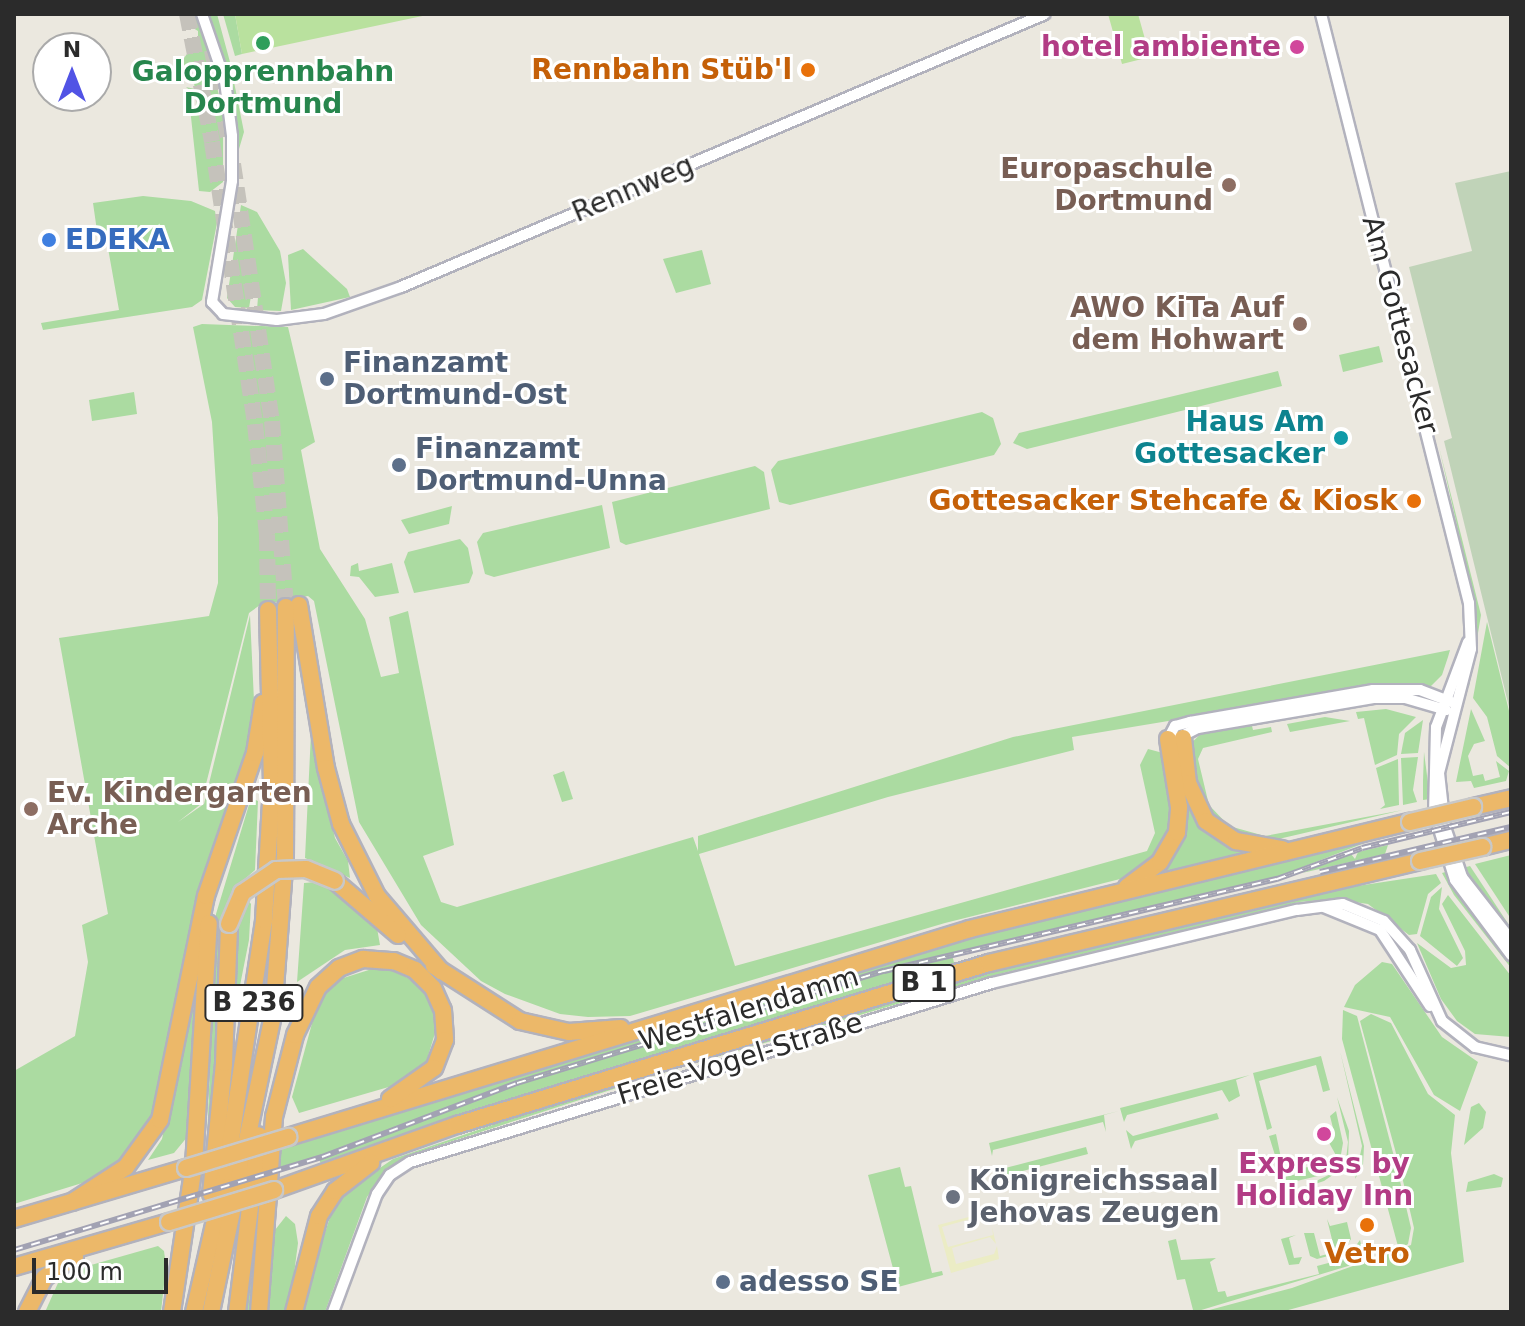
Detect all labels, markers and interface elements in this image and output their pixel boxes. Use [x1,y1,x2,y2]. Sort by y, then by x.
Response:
place label: hotel ambiente [1041,30,1281,64]
north arrow [32,32,112,112]
marker: Galopprennbahn Dortmund [254,34,272,52]
text: N [63,37,81,62]
marker: hotel ambiente [1288,38,1306,56]
place label: Rennbahn Stüb'l [531,53,792,87]
place label: Galopprennbahn Dortmund [132,55,394,121]
marker: Rennbahn Stüb'l [799,61,817,79]
street label: Rennweg [567,148,699,230]
place label: Europaschule Dortmund [1000,152,1213,218]
marker: Europaschule Dortmund [1220,176,1238,194]
street label: Am Gottesacker [1355,212,1445,438]
place label: EDEKA [65,223,170,257]
marker: EDEKA [40,231,58,249]
place label: AWO KiTa Auf dem Hohwart [1070,291,1284,357]
marker: AWO KiTa Auf dem Hohwart [1291,315,1309,333]
place label: Finanzamt Dortmund-Ost [343,346,567,412]
marker: Finanzamt Dortmund-Ost [318,370,336,388]
place label: Haus Am Gottesacker [1134,405,1325,471]
marker: Haus Am Gottesacker [1332,429,1350,447]
place label: Finanzamt Dortmund-Unna [415,432,667,498]
marker: Finanzamt Dortmund-Unna [390,456,408,474]
place label: Gottesacker Stehcafe & Kiosk [929,484,1398,518]
marker: Gottesacker Stehcafe & Kiosk [1405,492,1423,510]
place label: Ev. Kindergarten Arche [47,776,312,842]
marker: Ev. Kindergarten Arche [22,800,40,818]
street label: Westfalendamm [635,960,863,1058]
road number: B 1 [892,961,956,1005]
road number: B 236 [204,981,304,1025]
street label: Freie-Vogel-Straße [613,1006,867,1112]
marker: Express by Holiday Inn [1315,1125,1333,1143]
place label: Express by Holiday Inn [1235,1147,1413,1213]
place label: Königreichssaal Jehovas Zeugen [969,1164,1219,1230]
marker: Königreichssaal Jehovas Zeugen [944,1188,962,1206]
marker: Vetro [1358,1216,1376,1234]
place label: Vetro [1324,1237,1410,1271]
scale bar [36,1242,172,1292]
text: 100 m [46,1258,123,1286]
place label: adesso SE [739,1265,899,1299]
marker: adesso SE [714,1273,732,1291]

